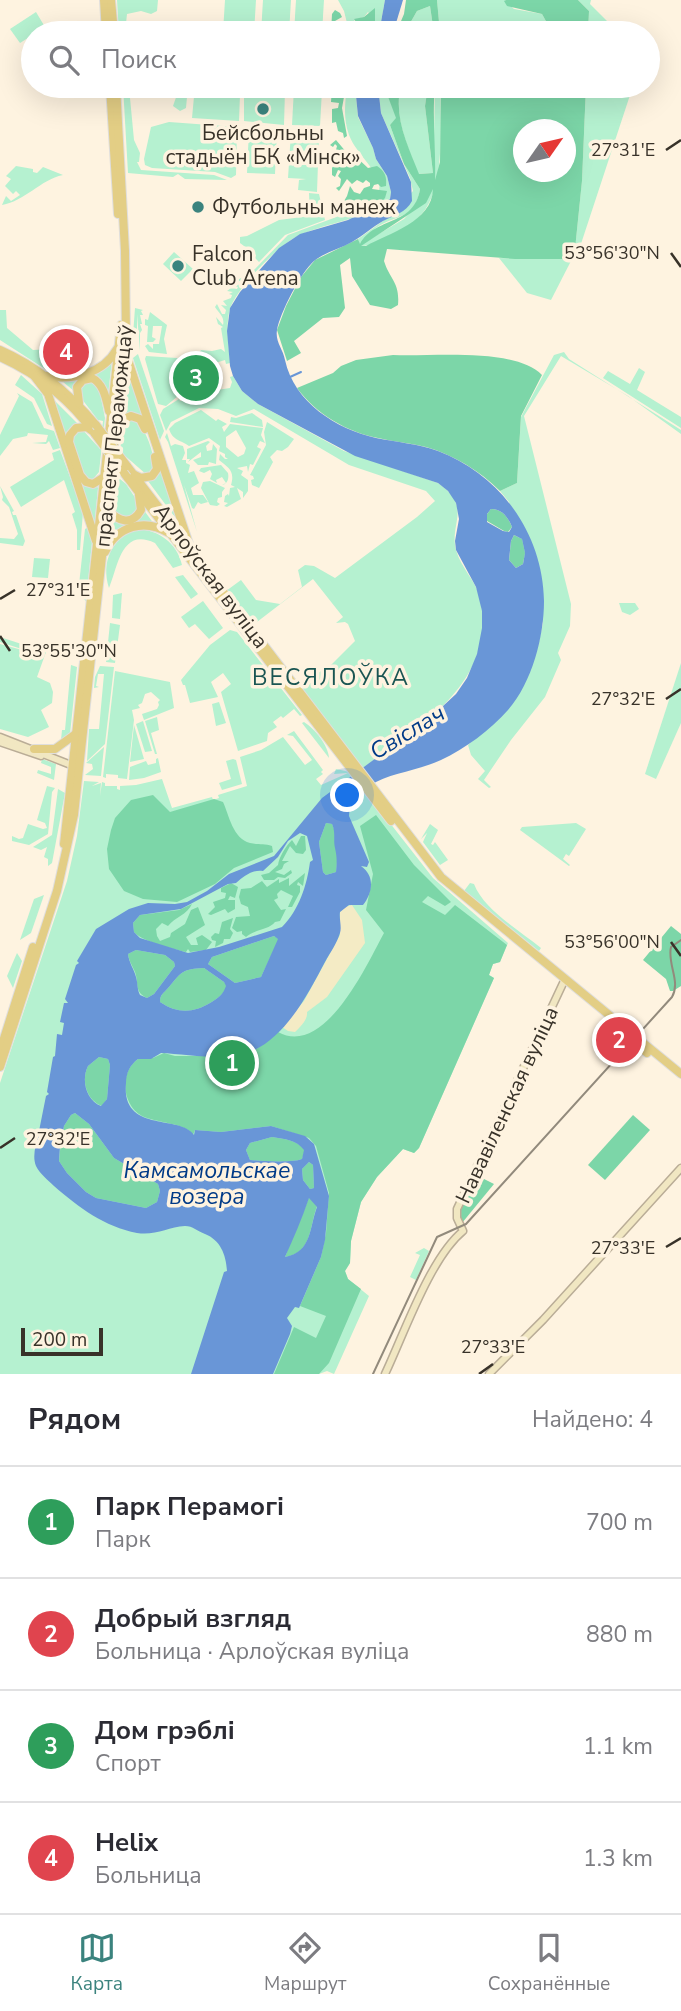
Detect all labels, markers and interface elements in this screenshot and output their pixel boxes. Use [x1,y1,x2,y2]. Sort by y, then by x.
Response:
search box [21,21,660,98]
icon: search [45,41,83,79]
text: Поиск [101,42,177,77]
marker: Бейсбольны стадыён БК «Мінск» [255,101,271,117]
place label: Бейсбольны стадыён БК «Мінск» [165,119,361,171]
north arrow [513,119,576,182]
text: 27°31'E [591,138,655,162]
place label: Футбольны манеж [212,193,396,221]
marker: Футбольны манеж [190,199,206,215]
place label: Falcon Club Arena [192,240,299,292]
text: 53°56'30"N [564,241,660,265]
marker: Falcon Club Arena [170,258,186,274]
street label: праспект Пераможцаў [88,323,140,549]
pin: 4 [43,326,89,378]
pin: 3 [173,352,219,404]
street label: Арлоўская вуліца [147,498,275,654]
text: 27°31'E [26,578,90,602]
text: 53°55'30"N [21,639,117,663]
district label: ВЕСЯЛОЎКА [252,662,410,693]
text: 27°32'E [591,687,655,711]
water label: Свіслач [364,698,451,767]
your location [330,778,364,812]
text: 53°56'00"N [564,930,660,954]
street label: Нававіленская вуліца [449,1002,565,1208]
pin: 2 [596,1014,642,1066]
pin: 1 [209,1037,255,1089]
text: 27°32'E [26,1127,90,1151]
water label: Камсамольскае возера [124,1155,290,1212]
text: 27°33'E [591,1236,655,1260]
scale bar [21,1325,103,1357]
text: 200 m [32,1327,87,1353]
text: 27°33'E [461,1335,525,1359]
text: Рядом [28,1399,121,1440]
text: Найдено: 4 [532,1404,653,1435]
text: Парк Перамогі [95,1489,284,1524]
text: 1 [44,1507,58,1538]
text: 700 m [586,1507,653,1538]
text: Парк [95,1524,151,1555]
text: Добрый взгляд [95,1601,291,1636]
text: 2 [44,1619,58,1650]
text: 880 m [586,1619,653,1650]
text: Больница · Арлоўская вуліца [95,1636,409,1667]
text: Дом грэблі [95,1713,235,1748]
text: 3 [44,1731,58,1762]
text: 1.1 km [583,1731,653,1762]
text: Спорт [95,1748,161,1779]
text: Helix [95,1825,158,1860]
text: 4 [44,1843,58,1874]
text: 1.3 km [583,1843,653,1874]
text: Больница [95,1860,202,1891]
tab: Карта [71,1929,123,1997]
tab: Маршрут [264,1929,347,1997]
tab: Сохранённые [488,1929,610,1997]

